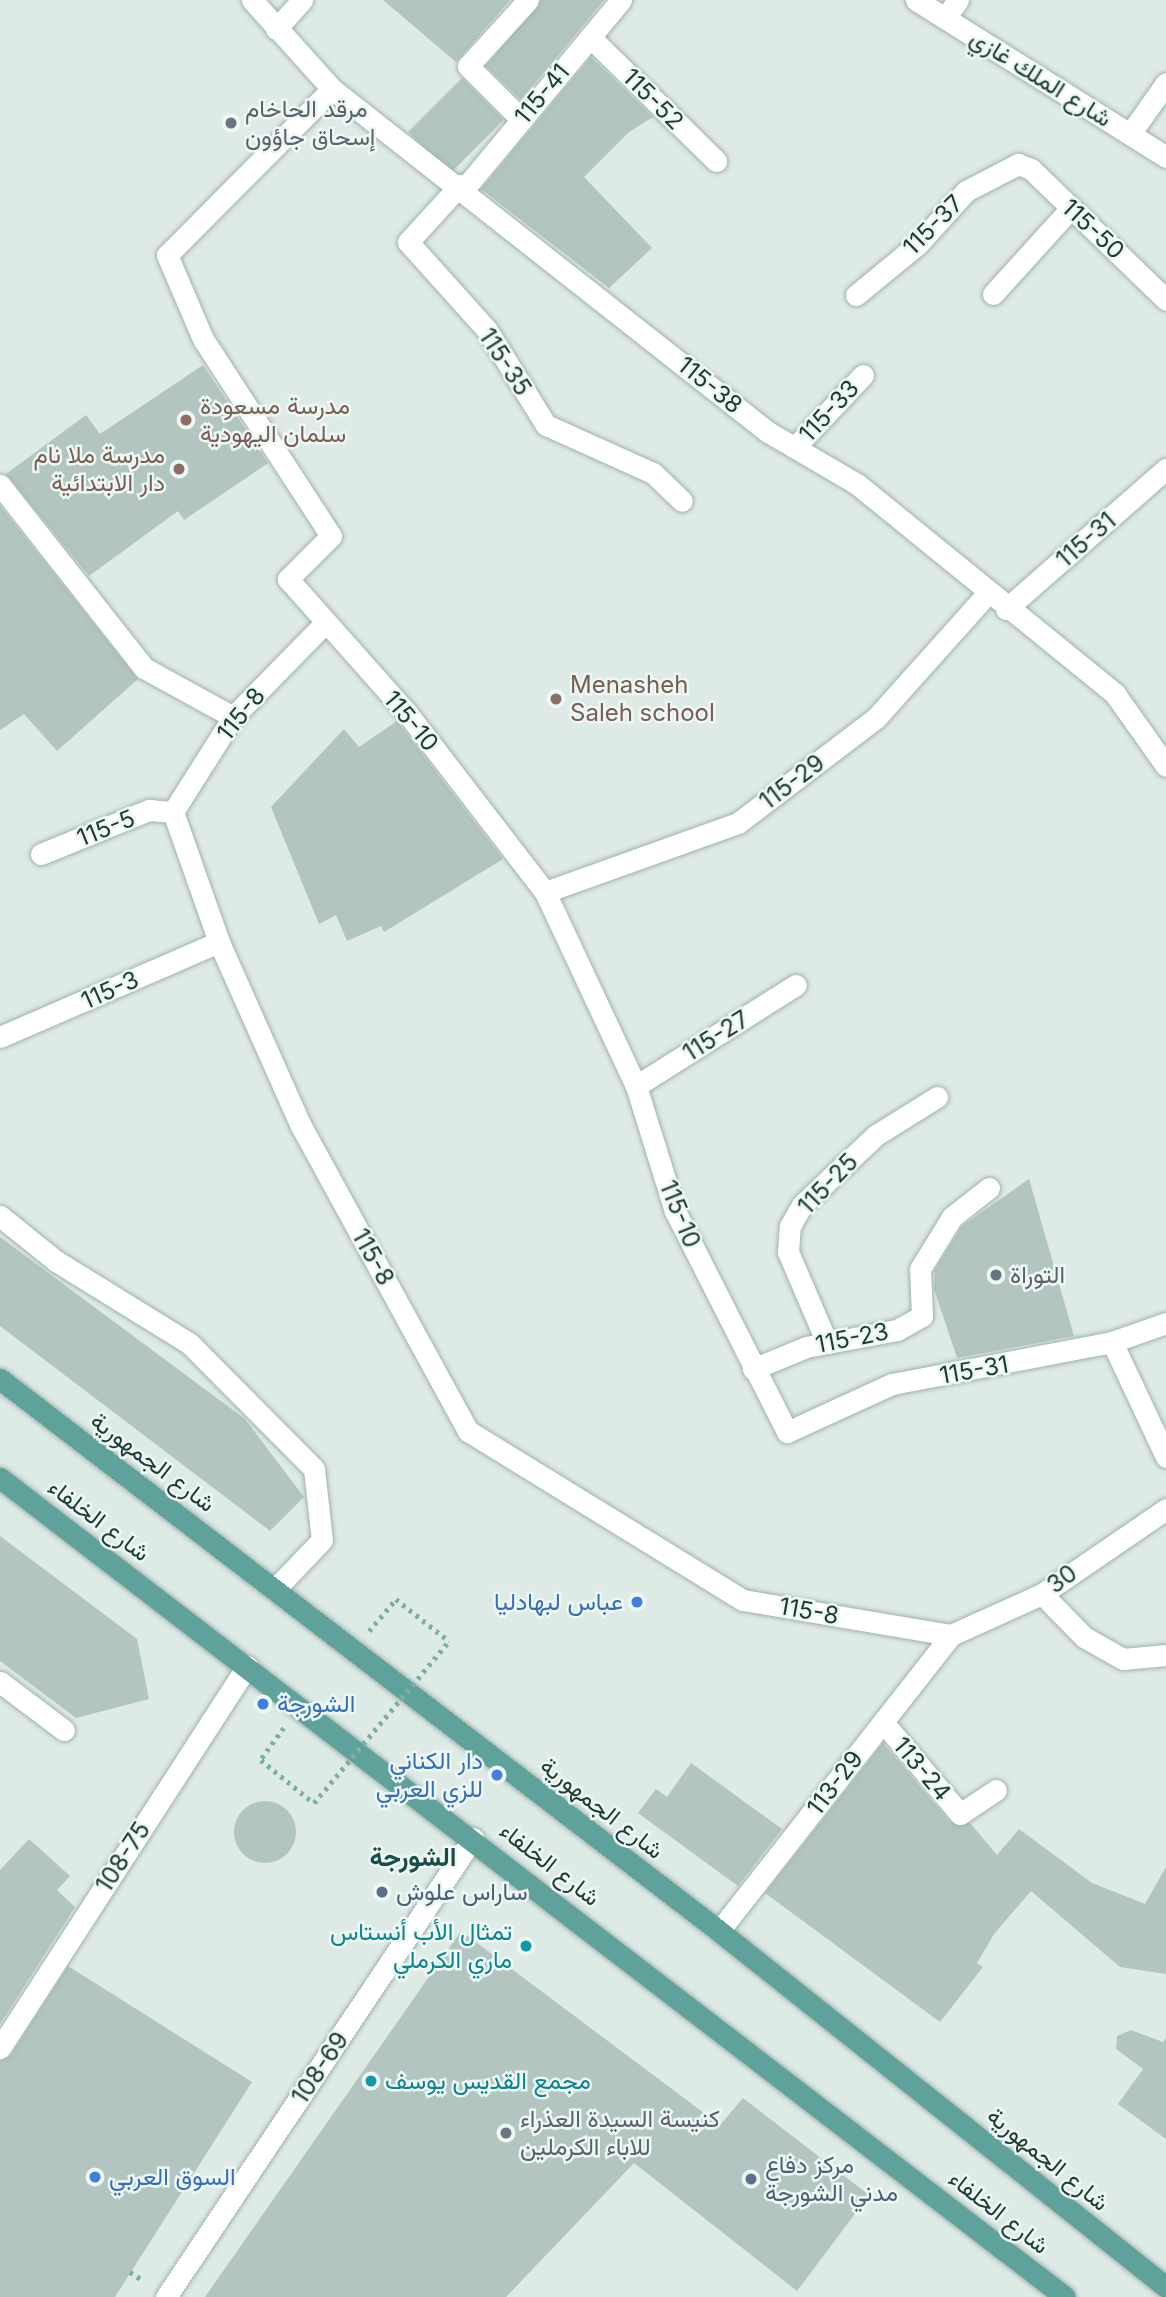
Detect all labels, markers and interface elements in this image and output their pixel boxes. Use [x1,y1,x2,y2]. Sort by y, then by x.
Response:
street label: شارع الملك غازي [965,23,1117,133]
street label: 115-41 [508,58,576,130]
street label: 115-52 [617,63,689,135]
place label: مرقد الحاخام إسحاق جاؤون [245,95,375,151]
marker: مرقد الحاخام إسحاق جاؤون [223,115,239,131]
street label: 115-37 [897,189,969,261]
street label: 115-50 [1056,193,1130,265]
street label: 115-35 [473,323,537,401]
street label: 115-38 [672,350,748,420]
street label: 115-33 [793,374,865,448]
place label: مدرسة مسعودة سلمان اليهودية [200,392,350,448]
marker: مدرسة مسعودة سلمان اليهودية [178,412,194,428]
place label: مدرسة ملا نام دار الابتدائية [34,441,165,497]
marker: مدرسة ملا نام دار الابتدائية [171,461,187,477]
street label: 115-31 [1050,506,1122,574]
place label: Menasheh Saleh school [570,671,715,727]
street label: 115-8 [211,682,271,746]
street label: 115-10 [377,685,445,757]
marker: Menasheh Saleh school [548,691,564,707]
street label: 115-29 [754,748,830,816]
street label: 115-5 [73,803,139,853]
street label: 115-3 [77,965,143,1015]
street label: 115-27 [678,1005,754,1067]
street label: 115-25 [792,1148,864,1220]
street label: 115-10 [654,1176,706,1252]
street label: 115-8 [346,1224,400,1290]
place label: التوراة [1010,1261,1065,1289]
marker: التوراة [988,1267,1004,1283]
street label: 115-23 [813,1317,891,1359]
street label: 115-31 [937,1350,1011,1390]
street label: شارع الجمهورية [85,1406,221,1518]
street label: شارع الخلفاء [43,1473,155,1567]
street label: 30 [1041,1559,1083,1599]
place label: عباس لبهادليا [494,1588,623,1616]
street label: 115-8 [777,1592,841,1630]
marker: عباس لبهادليا [629,1594,645,1610]
place label: الشورجة [277,1690,355,1718]
marker: الشورجة [255,1696,271,1712]
street label: 113-24 [887,1731,957,1807]
street label: 113-29 [801,1745,869,1821]
place label: دار الكناني للزي العربي [376,1747,483,1803]
street label: شارع الجمهورية [535,1751,669,1865]
marker: دار الكناني للزي العربي [489,1767,505,1783]
street label: 108-75 [90,1816,156,1898]
street label: شارع الخلفاء [494,1816,606,1912]
district label: الشورجة [369,1841,457,1873]
place label: ساراس علوش [396,1878,528,1906]
marker: ساراس علوش [374,1884,390,1900]
place label: تمثال الأب أنستاس ماري الكرملي [330,1918,512,1974]
marker: تمثال الأب أنستاس ماري الكرملي [518,1938,534,1954]
street label: 108-69 [286,2027,354,2109]
place label: مجمع القديس يوسف [385,2067,591,2095]
marker: مجمع القديس يوسف [363,2073,379,2089]
street label: شارع الجمهورية [981,2101,1115,2217]
place label: كنيسة السيدة العذراء للاباء الكرملين [520,2105,720,2161]
marker: كنيسة السيدة العذراء للاباء الكرملين [498,2125,514,2141]
place label: مركز دفاع مدني الشورجة [765,2151,898,2207]
place label: السوق العربي [109,2163,236,2191]
street label: شارع الخلفاء [943,2164,1055,2260]
marker: السوق العربي [87,2169,103,2185]
marker: مركز دفاع مدني الشورجة [743,2171,759,2187]

